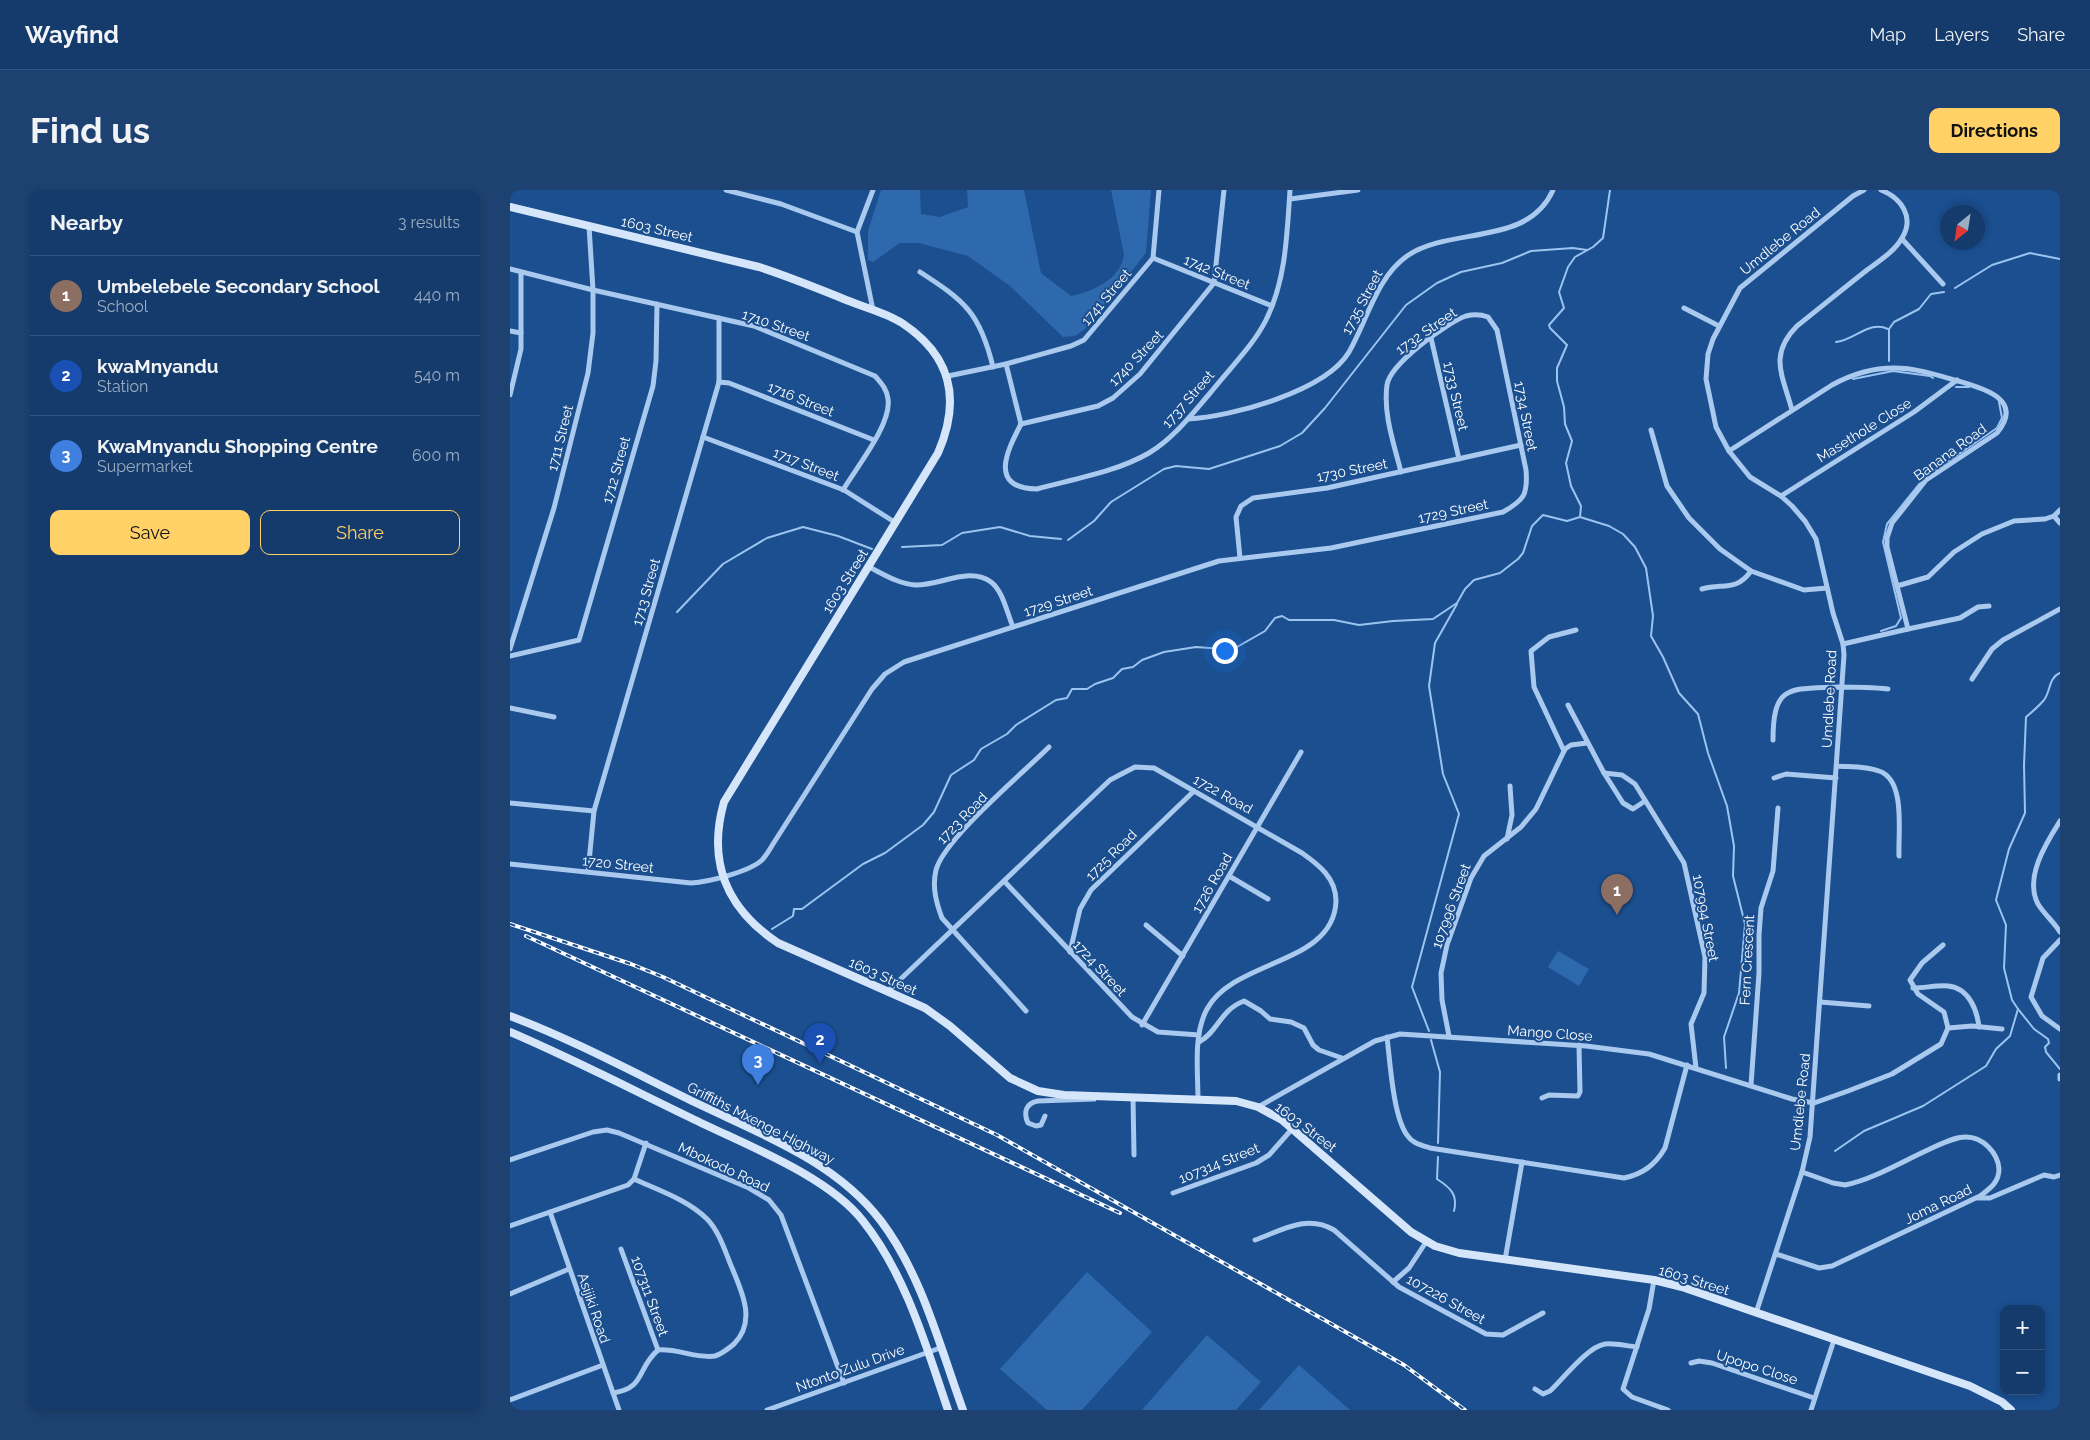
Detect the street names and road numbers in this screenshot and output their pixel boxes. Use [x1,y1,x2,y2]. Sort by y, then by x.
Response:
street label: Umdlebe Road [1737,204,1823,278]
street label: 1603 Street [620,213,695,245]
street label: 1742 Street [1182,251,1253,293]
street label: 1741 Street [1078,265,1134,328]
street label: 1735 Street [1338,267,1386,337]
street label: 1732 Street [1393,304,1460,358]
street label: 1710 Street [740,306,812,344]
street label: 1740 Street [1105,327,1167,389]
street label: 1733 Street [1440,360,1472,433]
street label: 1737 Street [1159,367,1217,431]
street label: 1716 Street [765,378,837,420]
street label: 1734 Street [1511,380,1541,453]
street label: Masethole Close [1814,395,1914,465]
street label: 1711 Street [544,403,576,473]
street label: Banana Road [1911,420,1989,484]
street label: 1712 Street [599,434,633,505]
street label: 1717 Street [771,444,841,484]
street label: 1730 Street [1315,455,1389,485]
street label: 1729 Street [1416,496,1490,526]
street label: 1603 Street [819,546,871,616]
street label: 1713 Street [629,556,663,627]
street label: 1729 Street [1022,582,1095,620]
street label: Umdlebe Road [1818,650,1840,748]
street label: 1722 Road [1191,771,1255,817]
street label: 1723 Road [934,789,990,847]
street label: 1725 Road [1082,826,1140,884]
street label: 1726 Road [1188,850,1236,916]
street label: 1720 Street [582,852,655,876]
street label: 107996 Street [1428,861,1474,951]
street label: 107994 Street [1690,873,1722,963]
street label: Fern Crescent [1737,914,1757,1006]
street label: 1724 Street [1070,937,1130,1000]
street label: 1603 Street [846,954,920,998]
street label: Mango Close [1507,1022,1593,1044]
street label: Umdlebe Road [1787,1052,1813,1152]
street label: Griffiths Mxenge Highway [685,1079,838,1167]
street label: 1603 Street [1272,1099,1340,1155]
street label: Mbokodo Road [676,1139,772,1195]
street label: 107314 Street [1176,1139,1262,1186]
street label: Joma Road [1902,1181,1974,1227]
street label: 107311 Street [628,1254,672,1338]
street label: 1603 Street [1657,1262,1731,1298]
street label: Asijiki Road [575,1271,613,1345]
street label: 107226 Street [1404,1271,1488,1327]
street label: Ntonto Zulu Drive [794,1341,906,1395]
street label: Upopo Close [1714,1346,1800,1388]

